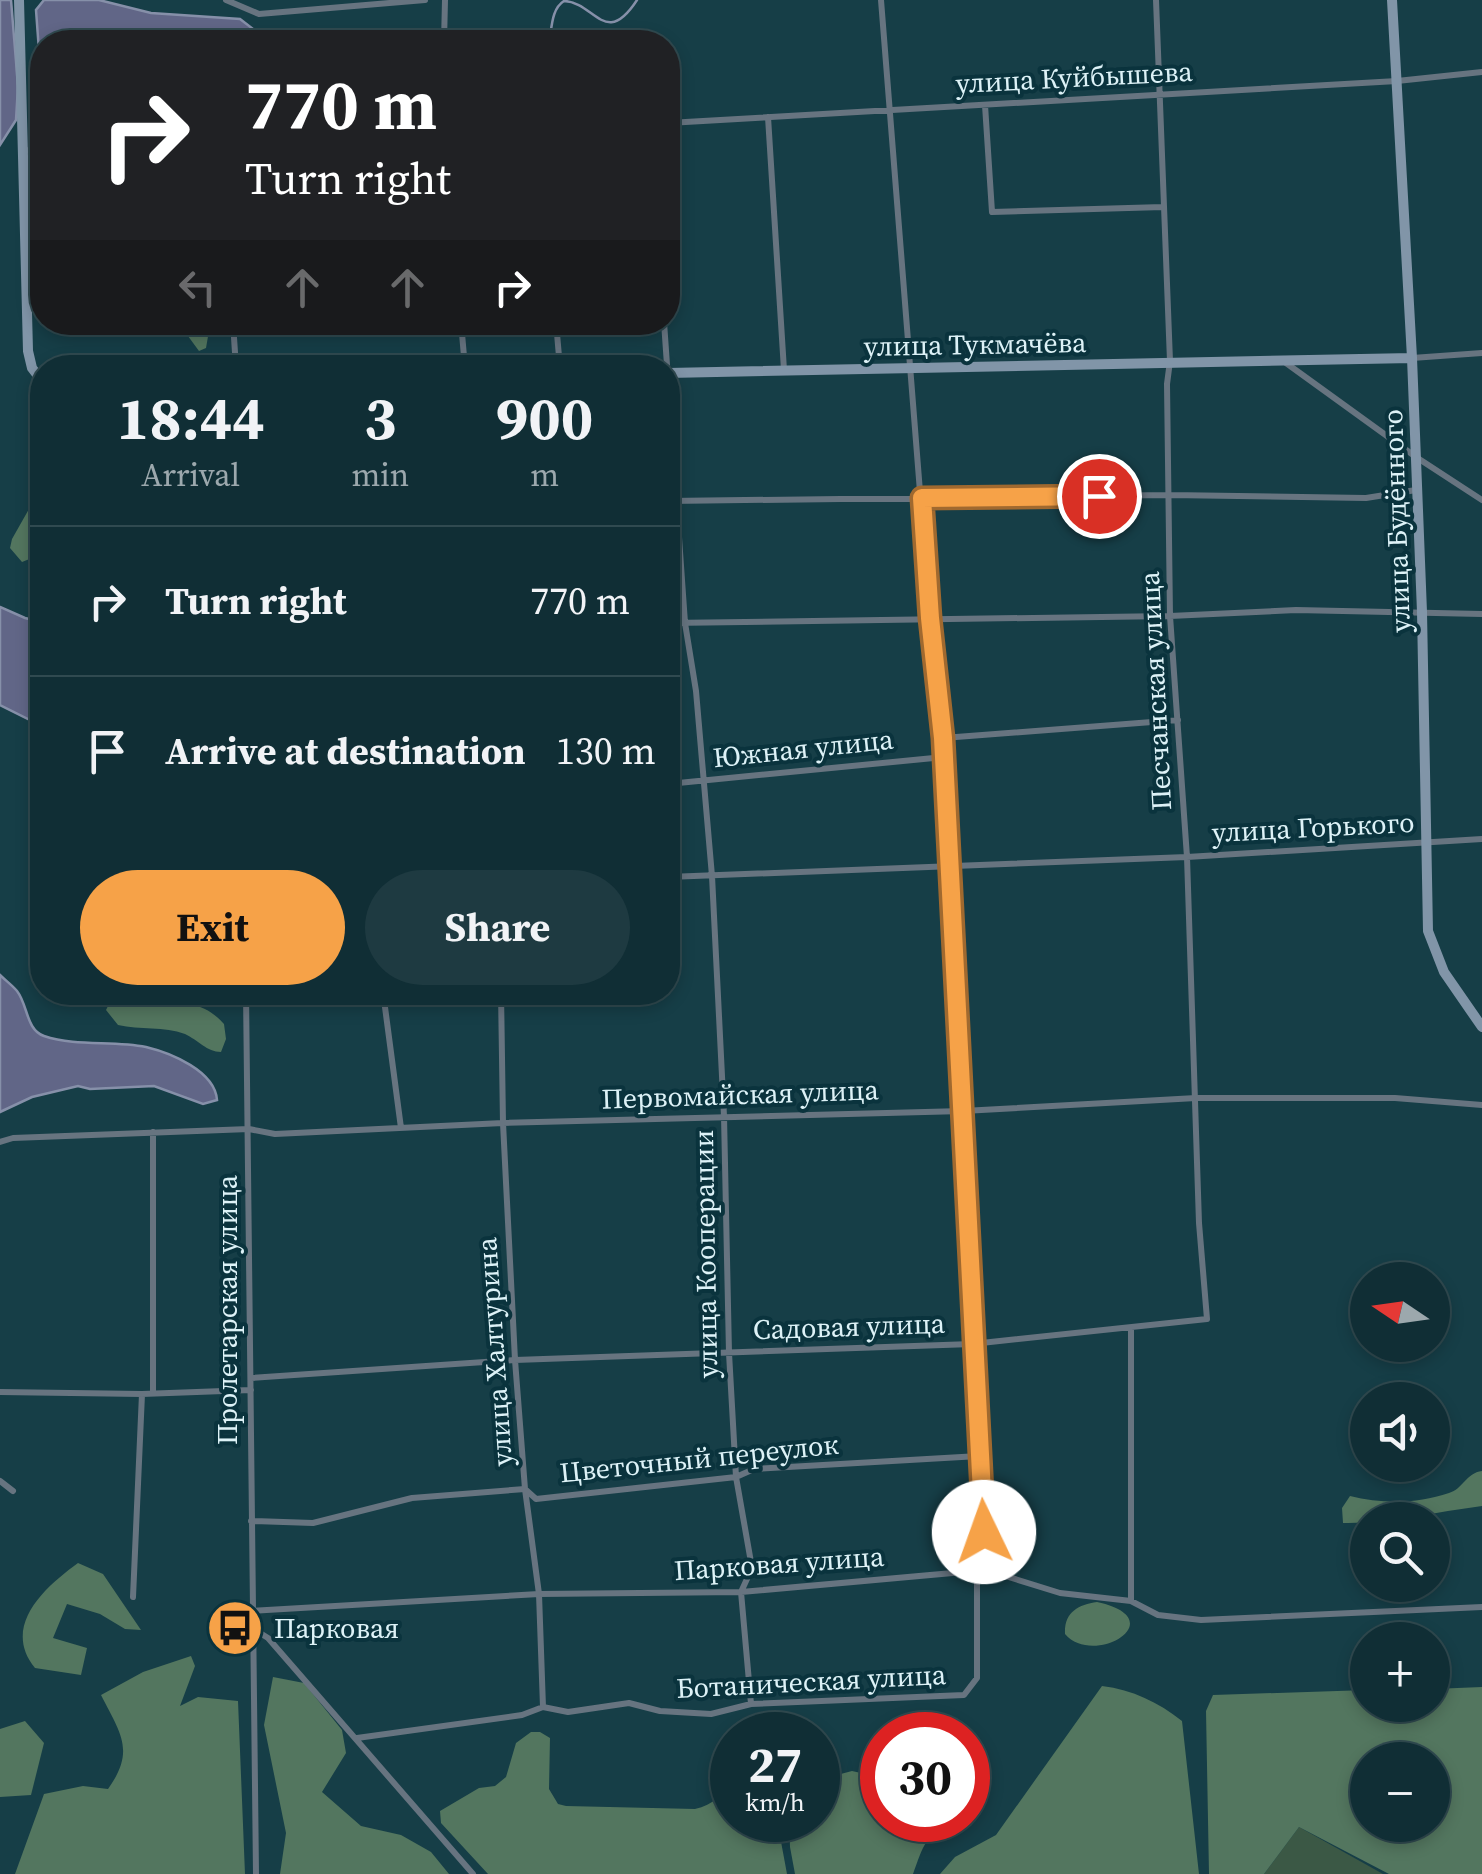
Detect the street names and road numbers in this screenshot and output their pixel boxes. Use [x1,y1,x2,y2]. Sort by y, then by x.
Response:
street label: улица Куйбышева [955,52,1194,102]
street label: улица Тукмачёва [863,323,1087,365]
street label: улица Будённого [1373,408,1419,634]
street label: Песчанская улица [1130,570,1180,812]
street label: Южная улица [711,720,896,776]
street label: улица Горького [1211,803,1415,851]
street label: Первомайская улица [601,1070,880,1118]
street label: улица Кооперации [684,1129,726,1379]
street label: Пролетарская улица [208,1174,246,1445]
street label: улица Халтурина [467,1236,521,1468]
street label: Садовая улица [752,1304,946,1348]
street label: Цветочный переулок [558,1424,841,1492]
street label: Парковая улица [673,1537,886,1589]
street label: Ботаническая улица [675,1655,948,1707]

